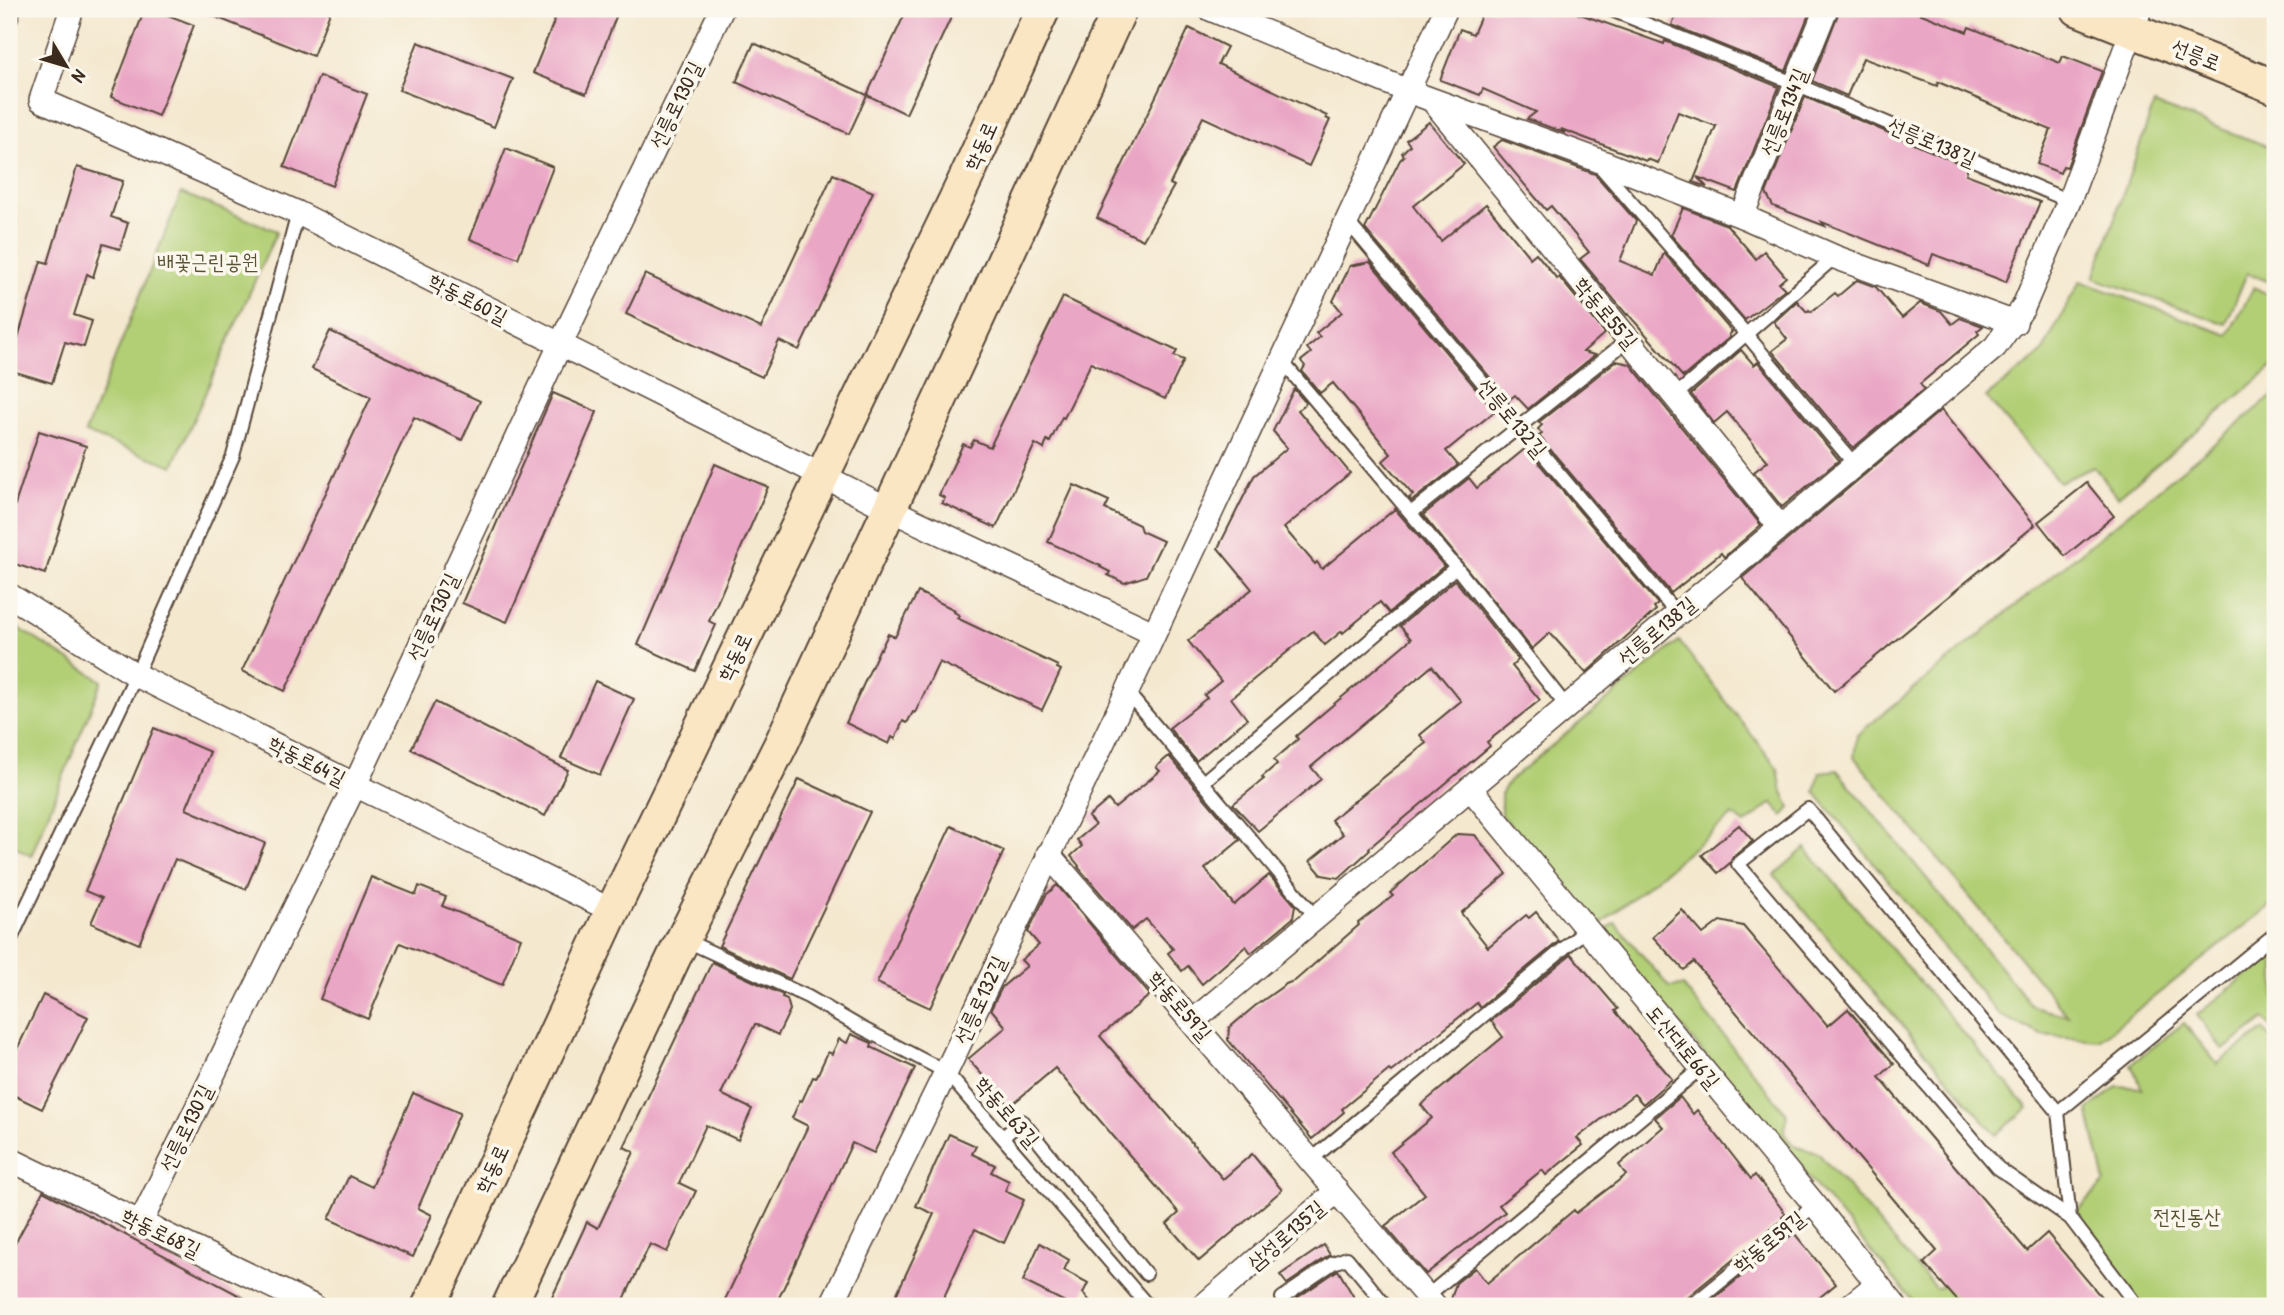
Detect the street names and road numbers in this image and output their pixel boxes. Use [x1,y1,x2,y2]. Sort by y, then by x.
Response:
street label: 선릉로 [2167,32,2225,77]
street label: 선릉로130길 [642,56,709,153]
street label: 선릉로134길 [1753,63,1814,160]
street label: 선릉로138길 [1883,110,1981,173]
street label: 학동로 [957,117,1004,175]
street label: 학동로60길 [424,266,513,331]
street label: 학동로55길 [1568,271,1645,355]
street label: 선릉로132길 [1471,372,1554,463]
street label: 선릉로130길 [400,568,466,666]
street label: 선릉로138길 [1611,589,1702,672]
street label: 학동로 [710,628,759,686]
street label: 학동로64길 [263,729,351,793]
street label: 선릉로132길 [946,951,1013,1049]
street label: 학동로59길 [1142,964,1219,1047]
street label: 도산대로66길 [1640,999,1727,1095]
street label: 학동로63길 [968,1070,1046,1153]
street label: 선릉로130길 [152,1079,219,1176]
street label: 학동로 [468,1140,515,1198]
street label: 삼성로135길 [1241,1193,1331,1276]
street label: 학동로68길 [117,1201,206,1264]
street label: 학동로59길 [1727,1204,1811,1279]

